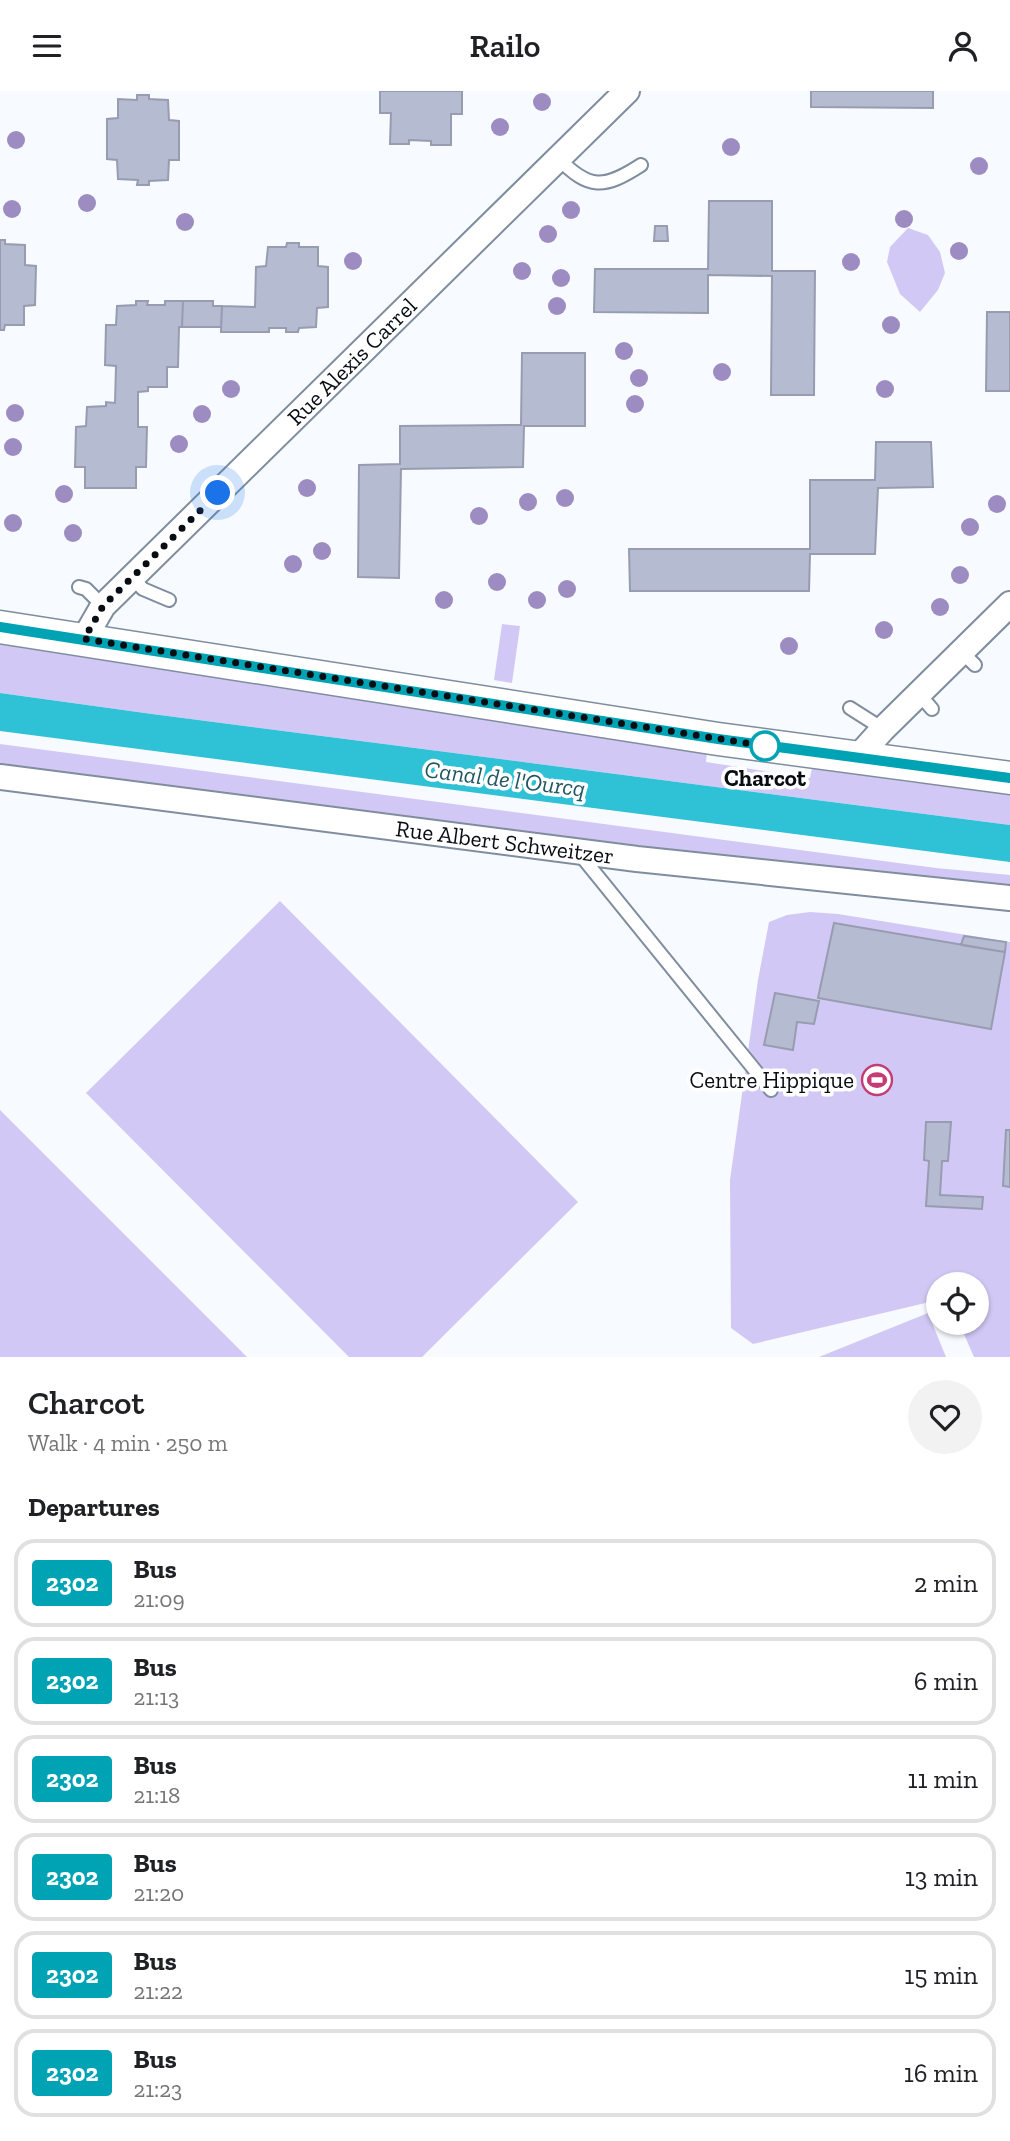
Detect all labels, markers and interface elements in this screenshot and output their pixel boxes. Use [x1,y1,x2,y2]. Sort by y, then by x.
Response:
icon: menu [28,27,66,65]
text: Railo [470,27,540,65]
icon: person [944,27,982,65]
street label: Rue Alexis Carrel [281,292,422,431]
your location [200,475,235,510]
marker: Charcot [750,731,780,761]
water label: Canal de l'Ourcq [423,754,587,803]
place label: Charcot [724,764,807,792]
street label: Rue Albert Schweitzer [394,814,616,870]
sports icon: Centre Hippique [860,1063,894,1097]
place label: Centre Hippique [689,1066,854,1094]
map controls [926,1272,989,1335]
button: locate [926,1272,989,1335]
button: heart [908,1380,982,1454]
text: Charcot [28,1383,144,1422]
text: Walk · 4 min · 250 m [28,1429,228,1457]
text: Departures [28,1491,160,1523]
text: Bus [133,1553,177,1585]
text: 2 min [914,1567,978,1599]
text: 2302 [46,1568,98,1597]
text: 21:09 [133,1585,185,1613]
text: Bus [133,1651,177,1683]
text: 6 min [914,1665,978,1697]
text: 2302 [46,1666,98,1695]
text: 21:13 [133,1683,179,1711]
text: Bus [133,1749,177,1781]
text: 11 min [907,1763,978,1795]
text: 2302 [46,1764,98,1793]
text: 21:18 [133,1781,181,1809]
text: Bus [133,1847,177,1879]
text: 13 min [905,1861,978,1893]
text: 2302 [46,1862,98,1891]
text: 21:20 [133,1879,184,1907]
text: Bus [133,1945,177,1977]
text: 15 min [904,1959,978,1991]
text: 2302 [46,1960,98,1989]
text: 21:22 [133,1977,183,2005]
text: Bus [133,2043,177,2075]
text: 16 min [904,2057,978,2089]
text: 2302 [46,2058,98,2087]
text: 21:23 [133,2075,182,2103]

